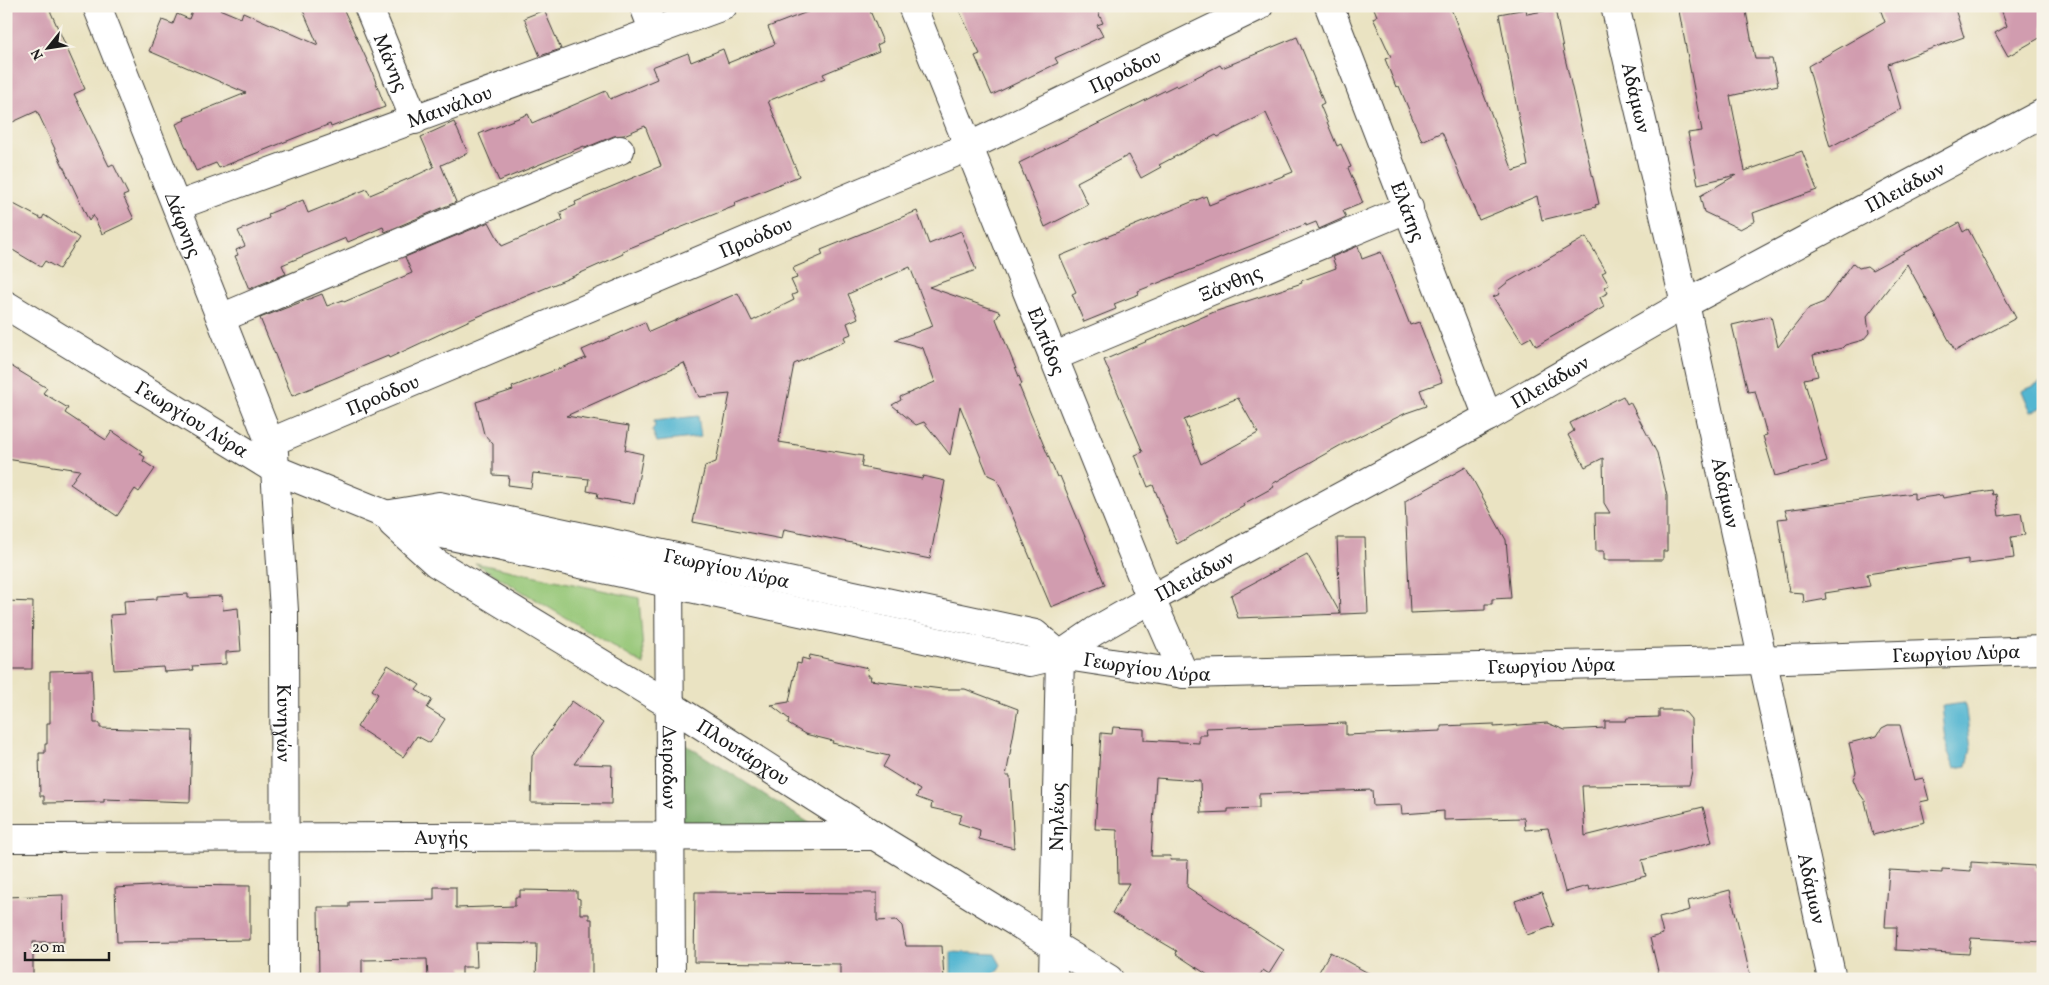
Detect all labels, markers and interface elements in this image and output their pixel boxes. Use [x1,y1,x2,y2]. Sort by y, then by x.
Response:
north arrow [22,22,72,72]
street label: Μάνης [365,30,414,96]
street label: Προόδου [1085,44,1166,102]
text: N [27,45,49,63]
street label: Αδάμων [1613,60,1656,136]
street label: Μαινάλου [404,80,496,137]
street label: Πλειάδων [1861,156,1950,221]
street label: Ελάτης [1382,178,1431,246]
street label: Δάφνης [156,188,207,262]
street label: Προόδου [715,211,797,267]
street label: Ξάνθης [1195,259,1267,310]
street label: Ελπίδος [1019,303,1071,380]
street label: Πλειάδων [1506,350,1595,417]
street label: Προόδου [342,369,424,425]
street label: Γεωργίου Λύρα [129,375,253,466]
street label: Αδάμων [1703,455,1745,531]
street label: Γεωργίου Λύρα [661,543,792,597]
street label: Πλειάδων [1150,545,1240,610]
street label: Γεωργίου Λύρα [1892,639,2021,671]
street label: Γεωργίου Λύρα [1081,647,1211,690]
street label: Γεωργίου Λύρα [1487,652,1616,683]
street label: Κυνηγών [268,684,296,762]
street label: Πλουτάρχου [690,713,794,794]
street label: Δειραδων [654,725,682,809]
street label: Νηλέως [1044,782,1073,852]
street label: Αυγής [414,825,468,853]
street label: Αδάμων [1789,851,1832,927]
scale bar [25,930,109,962]
text: 20 m [32,938,65,959]

